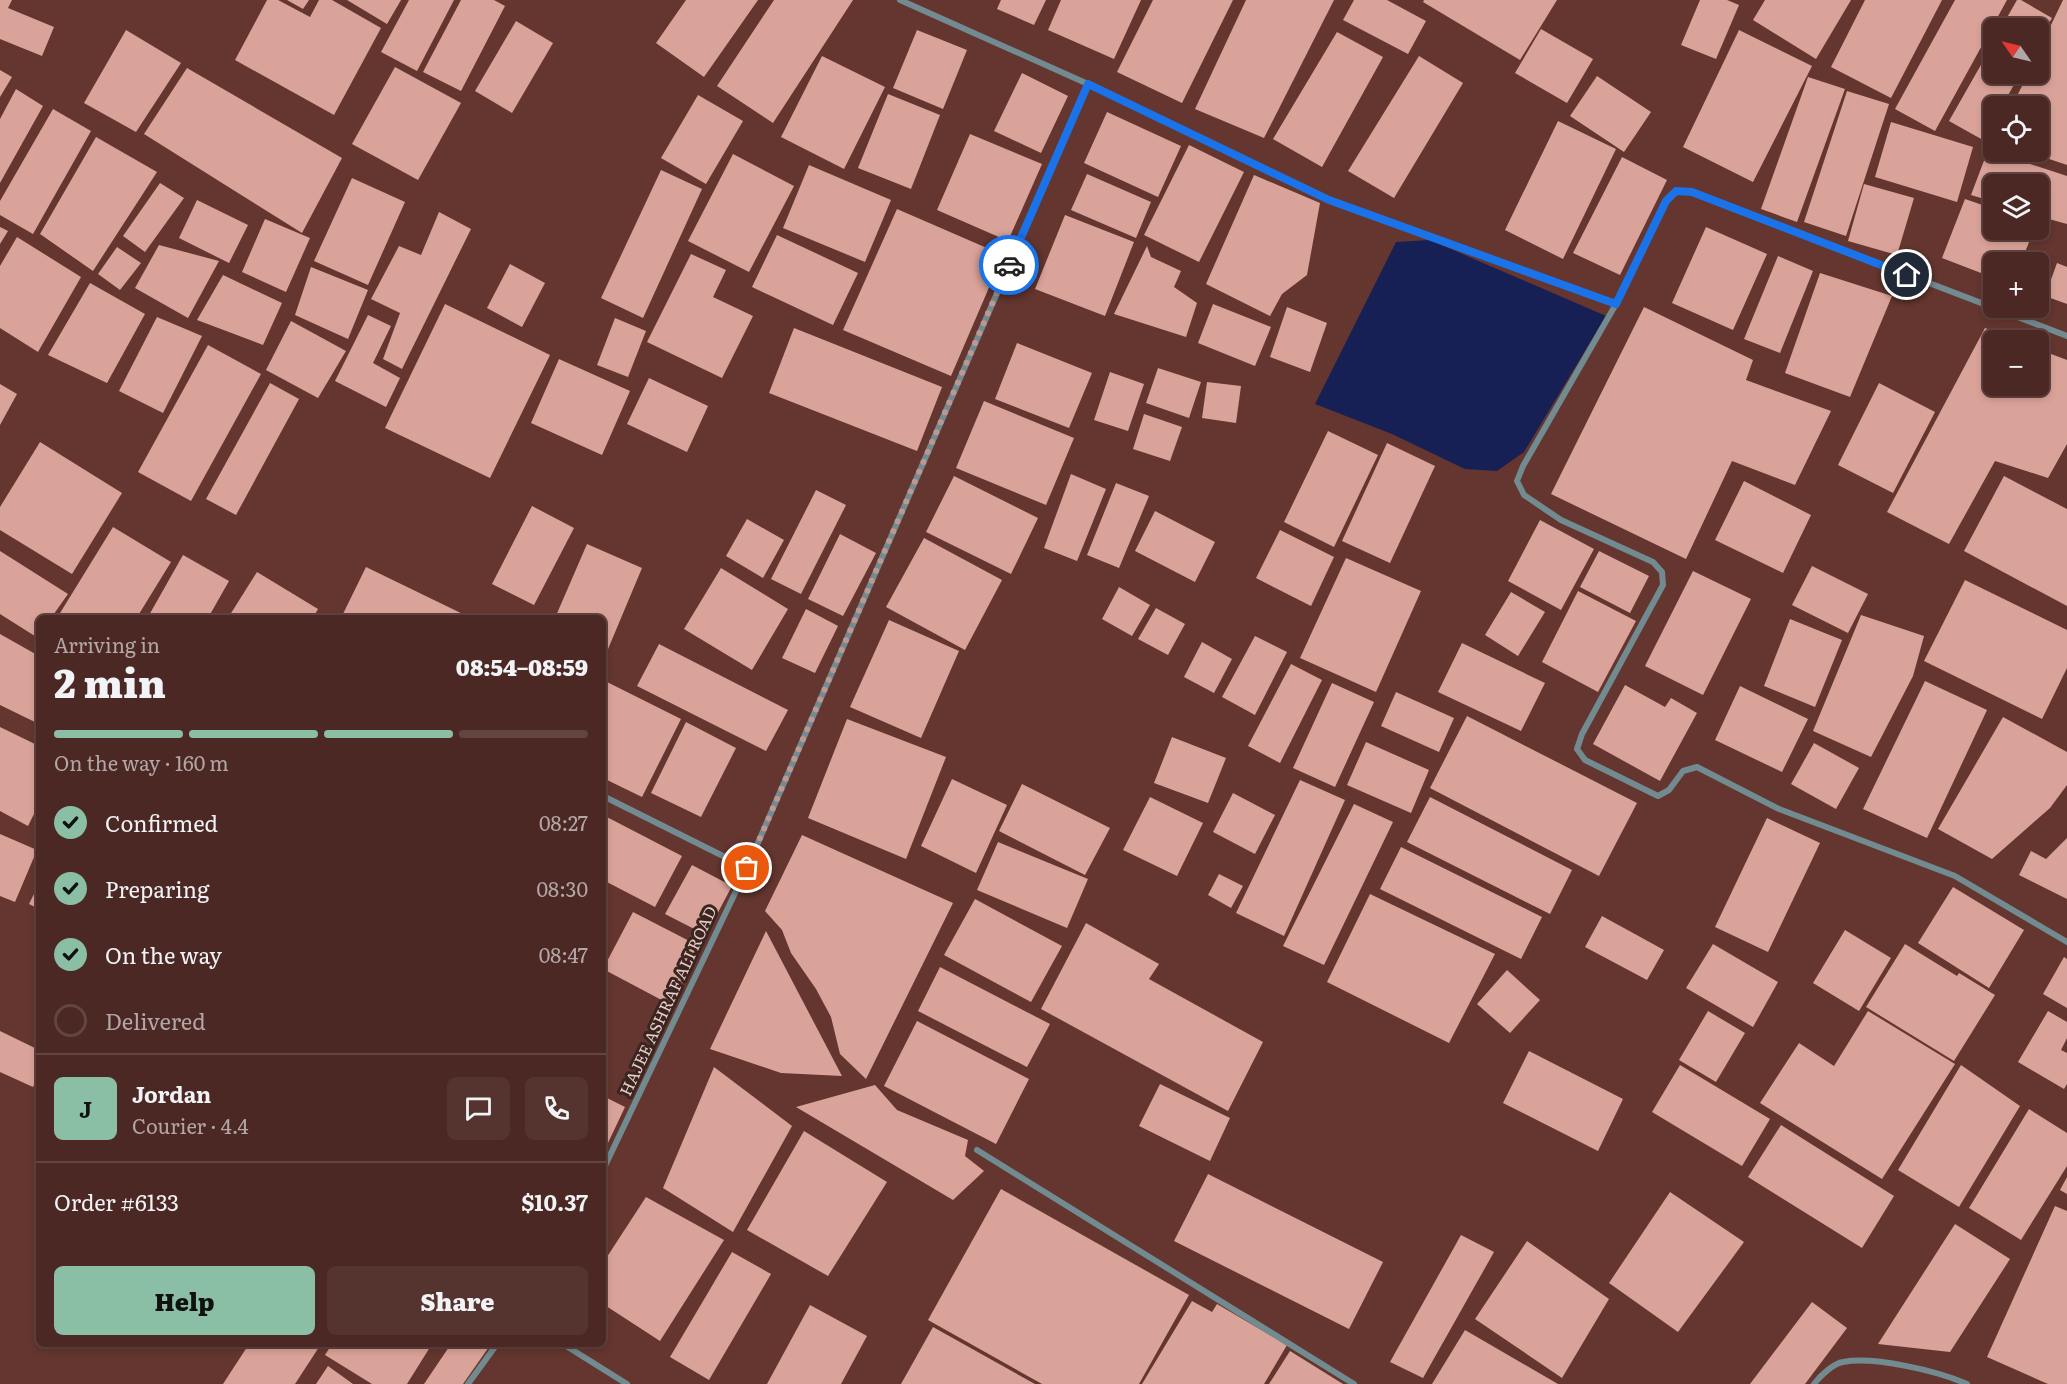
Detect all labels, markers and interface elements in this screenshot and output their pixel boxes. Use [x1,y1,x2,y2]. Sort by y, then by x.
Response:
north arrow [1983,18,2049,84]
map controls [1983,18,2049,396]
button: locate [1983,96,2049,162]
button: layers [1983,174,2049,240]
courier [979,235,1039,295]
icon: car [993,249,1026,282]
pin [1881,249,1932,300]
button: + [1983,252,2049,318]
icon: home [1890,258,1923,291]
button: − [1983,330,2049,396]
text: Arriving in [54,629,160,659]
text: 08:54–08:59 [456,650,588,683]
text: 2 min [54,652,166,710]
text: On the way · 160 m [54,747,229,777]
icon: check [54,806,87,839]
text: Confirmed [105,806,218,839]
text: 08:27 [539,807,588,837]
pin [721,842,772,893]
icon: bag [730,851,763,884]
icon: check [54,872,87,905]
text: Preparing [105,872,209,905]
text: 08:30 [537,873,588,903]
street label: HAJEE ASHRAF ALI ROAD [612,902,722,1099]
icon: check [54,938,87,971]
text: On the way [105,938,222,971]
text: 08:47 [539,939,588,969]
text: Delivered [105,1004,206,1037]
text: Jordan [132,1077,211,1110]
button: chat [447,1077,510,1140]
button: phone [525,1077,588,1140]
text: J [79,1092,92,1125]
text: Courier · 4.4 [132,1110,249,1140]
text: Order #6133 [54,1185,179,1218]
text: $10.37 [521,1185,588,1218]
button: Help [54,1266,315,1335]
button: Share [327,1266,588,1335]

